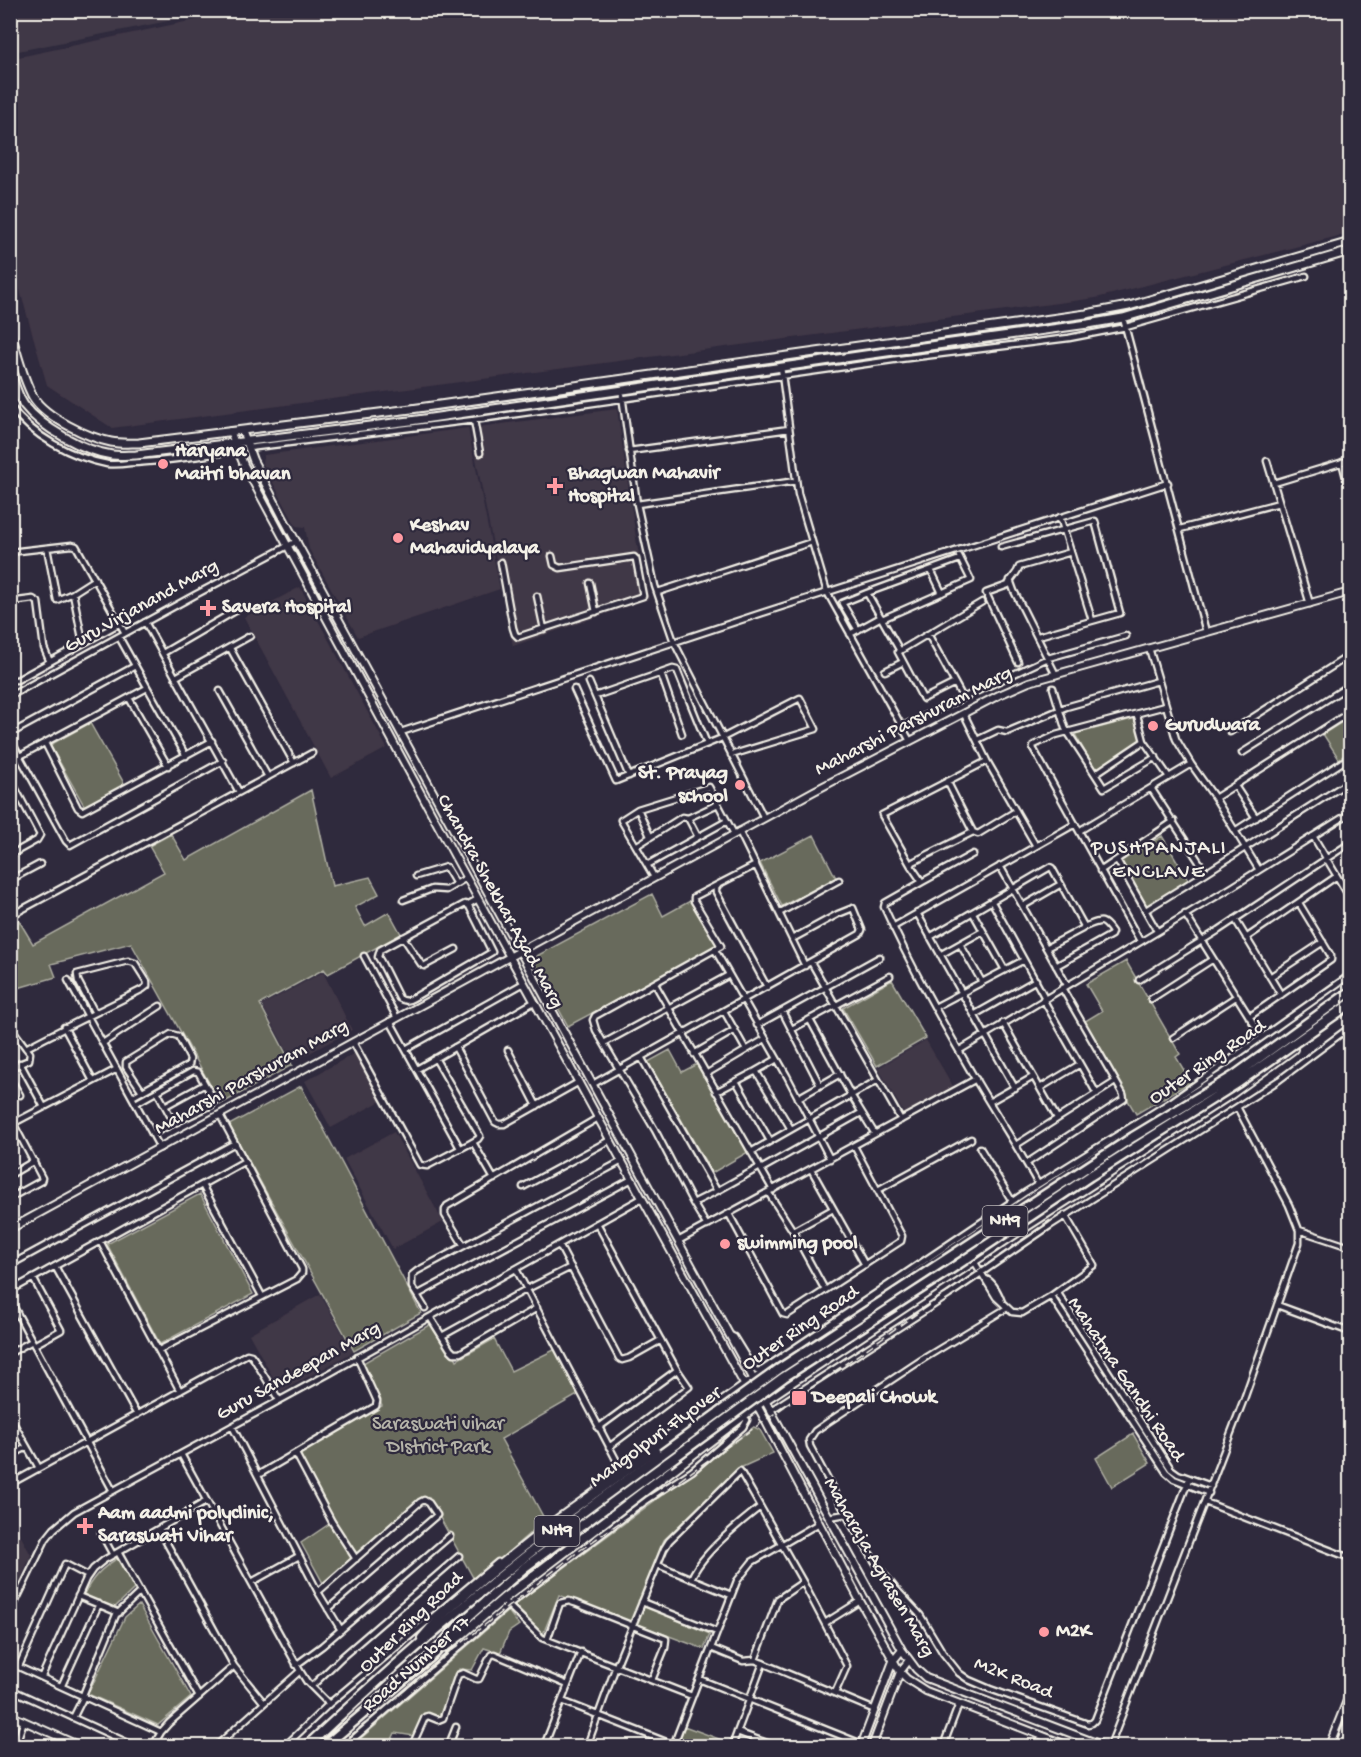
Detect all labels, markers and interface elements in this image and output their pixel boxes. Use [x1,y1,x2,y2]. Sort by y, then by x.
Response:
place label: Haryana Maitri bhavan [175,441,291,487]
marker: Haryana Maitri bhavan [156,457,170,471]
place label: Bhagwan Mahavir Hospital [567,463,721,509]
marker: Bhagwan Mahavir Hospital [546,477,564,495]
place label: Keshav Mahavidyalaya [409,515,540,561]
marker: Keshav Mahavidyalaya [391,531,405,545]
street label: Guru Virjanand Marg [61,555,223,659]
place label: Savera Hospital [222,597,352,620]
marker: Savera Hospital [199,599,217,617]
street label: Maharshi Parshuram Marg [811,662,1017,782]
place label: Gurudwara [1165,715,1261,738]
marker: Gurudwara [1146,719,1160,733]
place label: St. Prayag school [638,763,729,809]
marker: St. Prayag school [733,778,747,792]
street label: Chandra Shekhar Azad Marg [430,791,568,1013]
district label: PUSHPANJALI ENCLAVE [1090,837,1227,886]
street label: Outer Ring Road [1145,1014,1273,1111]
street label: Maharshi Parshuram Marg [151,1015,353,1141]
road number: NH9 [982,1206,1028,1236]
place label: swimming pool [737,1233,858,1256]
marker: swimming pool [718,1237,732,1251]
street label: Outer Ring Road [738,1280,866,1377]
street label: Mahatma Gandhi Road [1061,1293,1190,1469]
street label: Guru Sandeepan Marg [213,1317,385,1427]
street label: Mangolpuri Flyover [586,1381,728,1493]
place label: Deepali Chowk [810,1387,939,1410]
marker: Deepali Chowk [790,1389,808,1407]
park label: Saraswati vihar DIstrict Park [372,1414,506,1460]
street label: Maharaja Agrasen Marg [817,1474,939,1662]
place label: Aam aadmi polyclinic, Saraswati Vihar [97,1503,274,1549]
road number: NH9 [534,1516,580,1546]
marker: Aam aadmi polyclinic, Saraswati Vihar [76,1517,94,1535]
street label: Outer Ring Road [355,1566,470,1678]
street label: Road Number 17 [358,1611,476,1718]
place label: M2K [1056,1621,1094,1644]
marker: M2K [1037,1625,1051,1639]
street label: M2K Road [970,1653,1058,1706]

